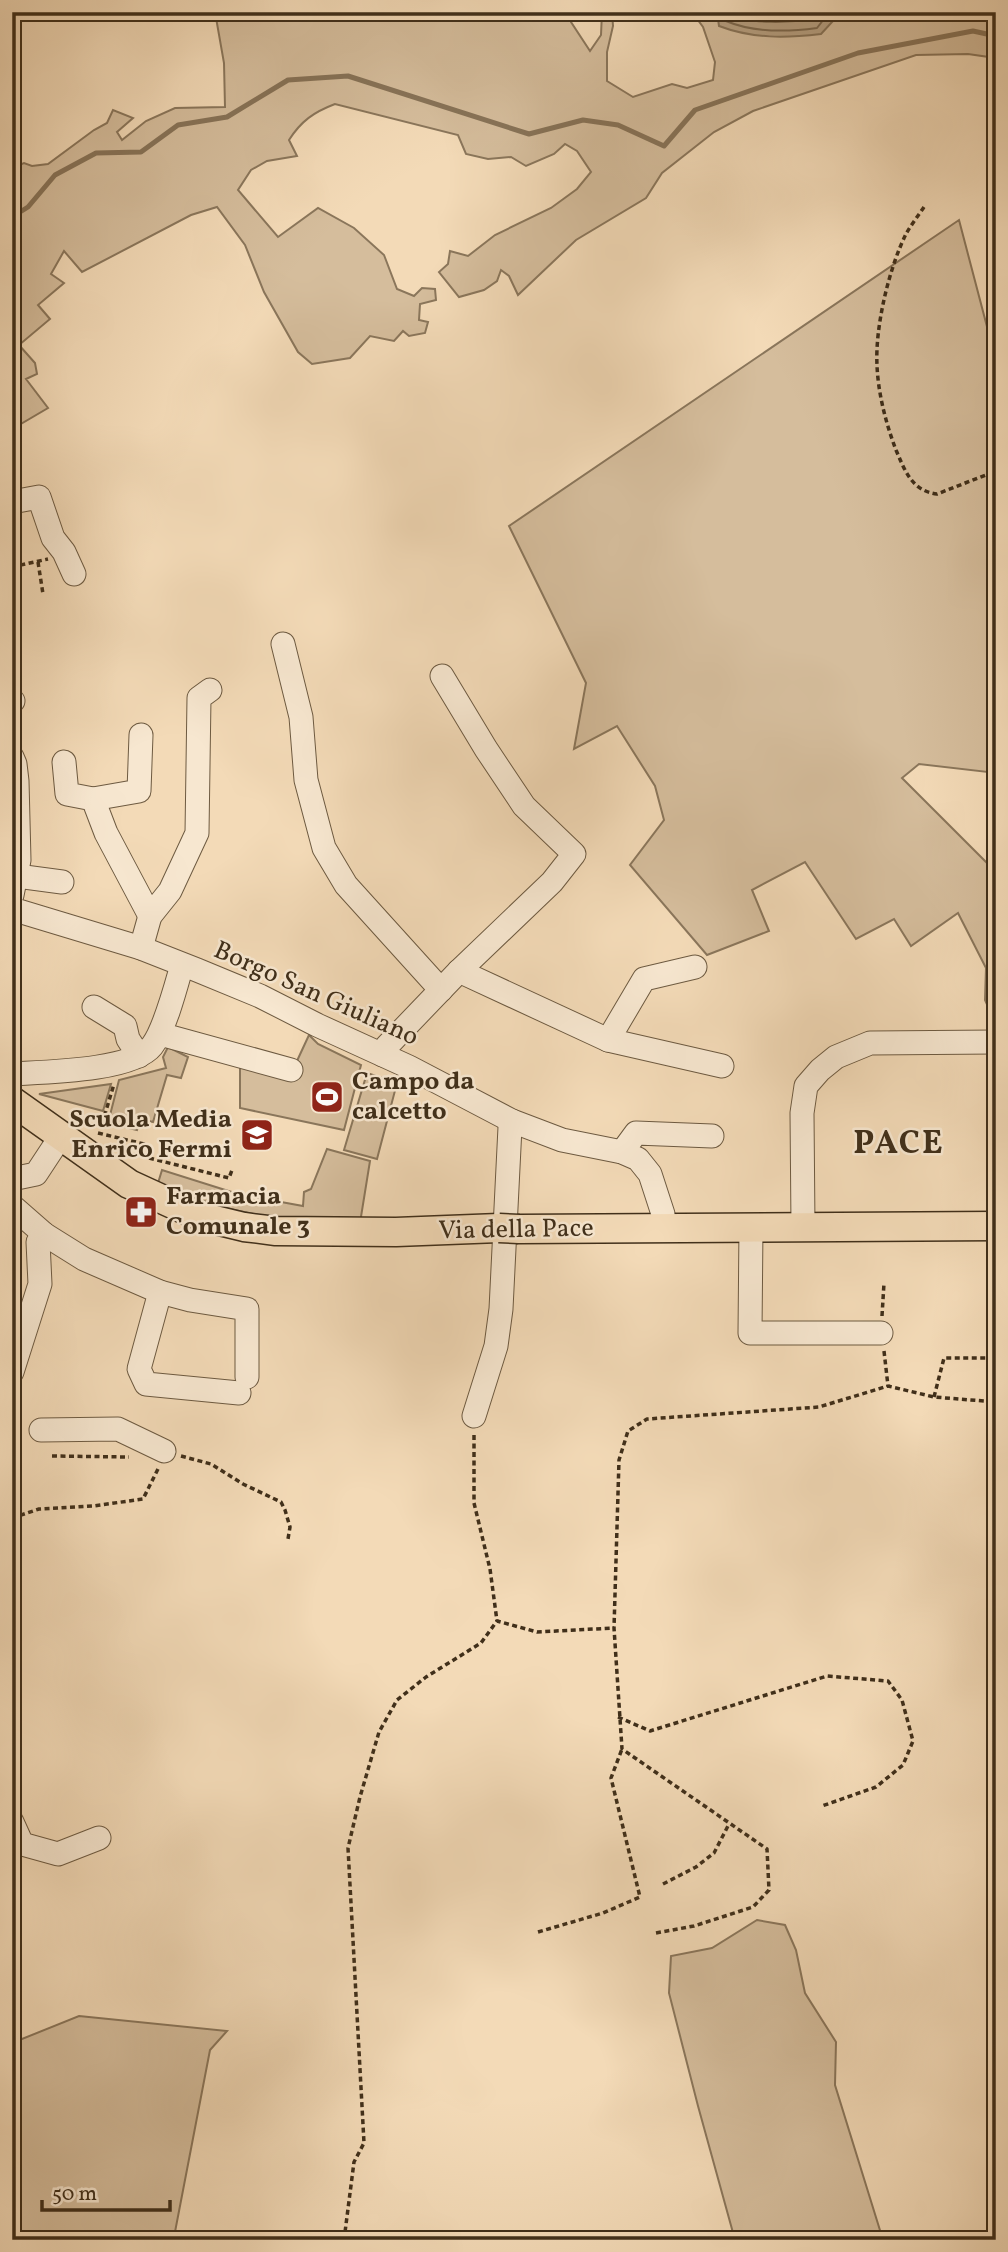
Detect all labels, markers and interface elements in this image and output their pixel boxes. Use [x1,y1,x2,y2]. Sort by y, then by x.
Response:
street label: Borgo San Giuliano [208,933,424,1055]
place label: Campo da calcetto [352,1064,475,1130]
sports icon: Campo da calcetto [308,1078,346,1116]
place label: Scuola Media Enrico Fermi [69,1102,232,1168]
school or university icon: Scuola Media Enrico Fermi [238,1116,276,1154]
district label: PACE [853,1122,945,1168]
place label: Farmacia Comunale 3 [166,1179,310,1245]
pharmacy icon: Farmacia Comunale 3 [122,1193,160,1231]
street label: Via della Pace [438,1211,594,1249]
scale bar [42,2168,170,2212]
text: 50 m [52,2180,97,2209]

